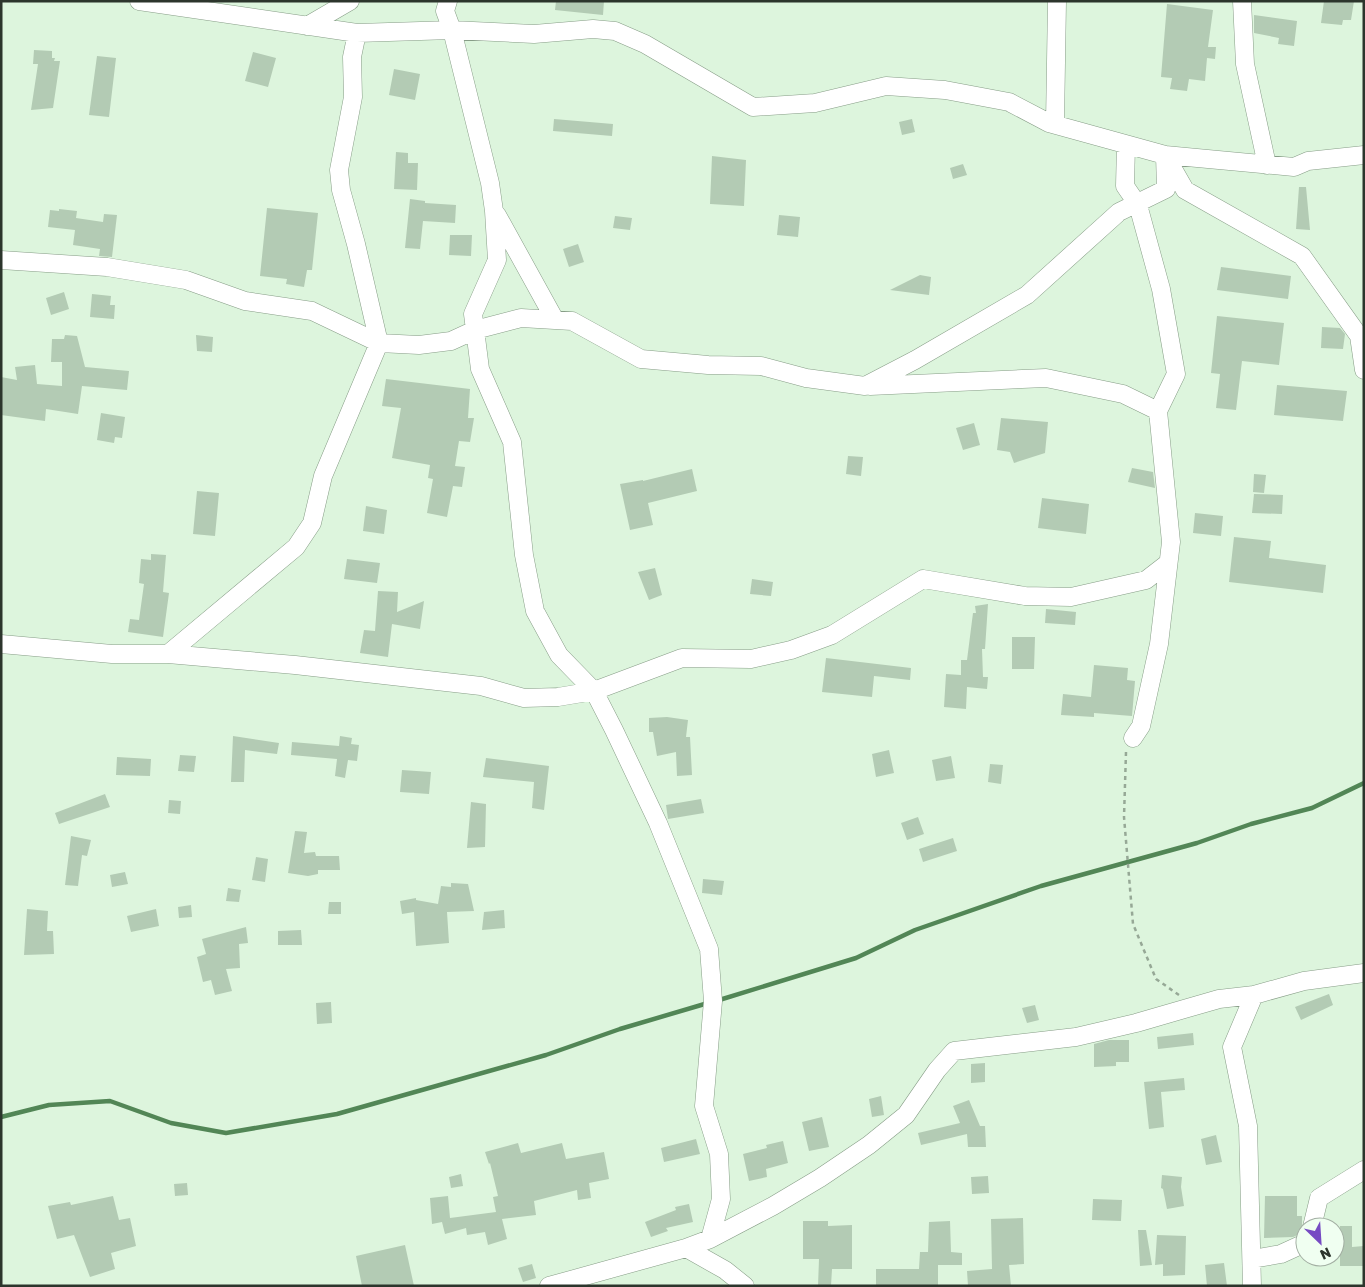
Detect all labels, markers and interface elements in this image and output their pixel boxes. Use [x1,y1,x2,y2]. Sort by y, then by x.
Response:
north arrow [1295,1217,1345,1267]
text: N [1317,1243,1333,1263]

